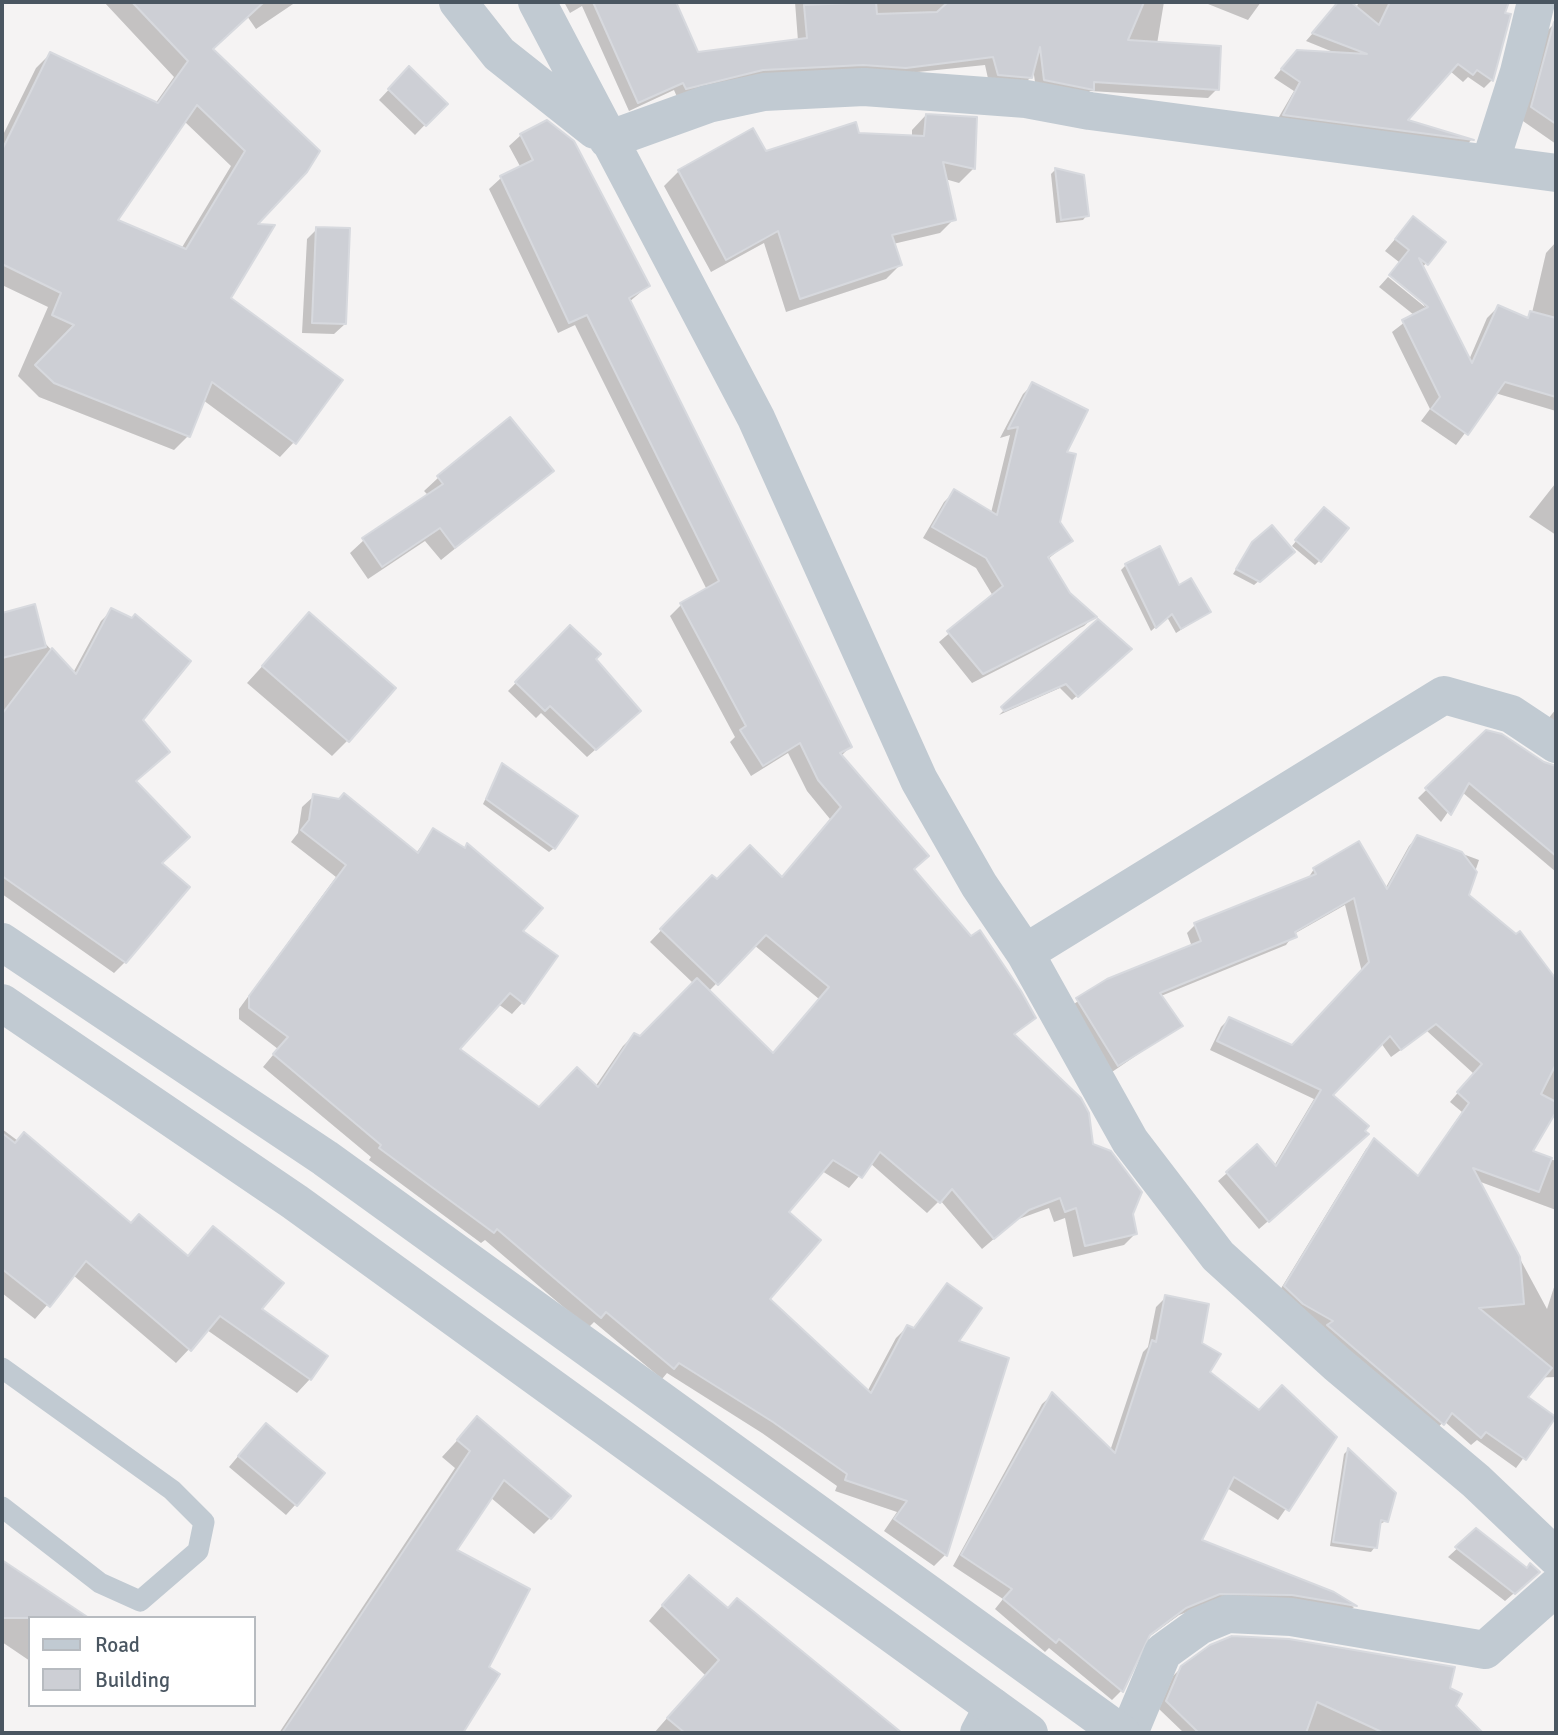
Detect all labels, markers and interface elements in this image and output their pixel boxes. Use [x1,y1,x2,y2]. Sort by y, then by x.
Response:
legend [28,1616,256,1707]
text: Road [95,1632,140,1658]
text: Building [95,1667,170,1693]

